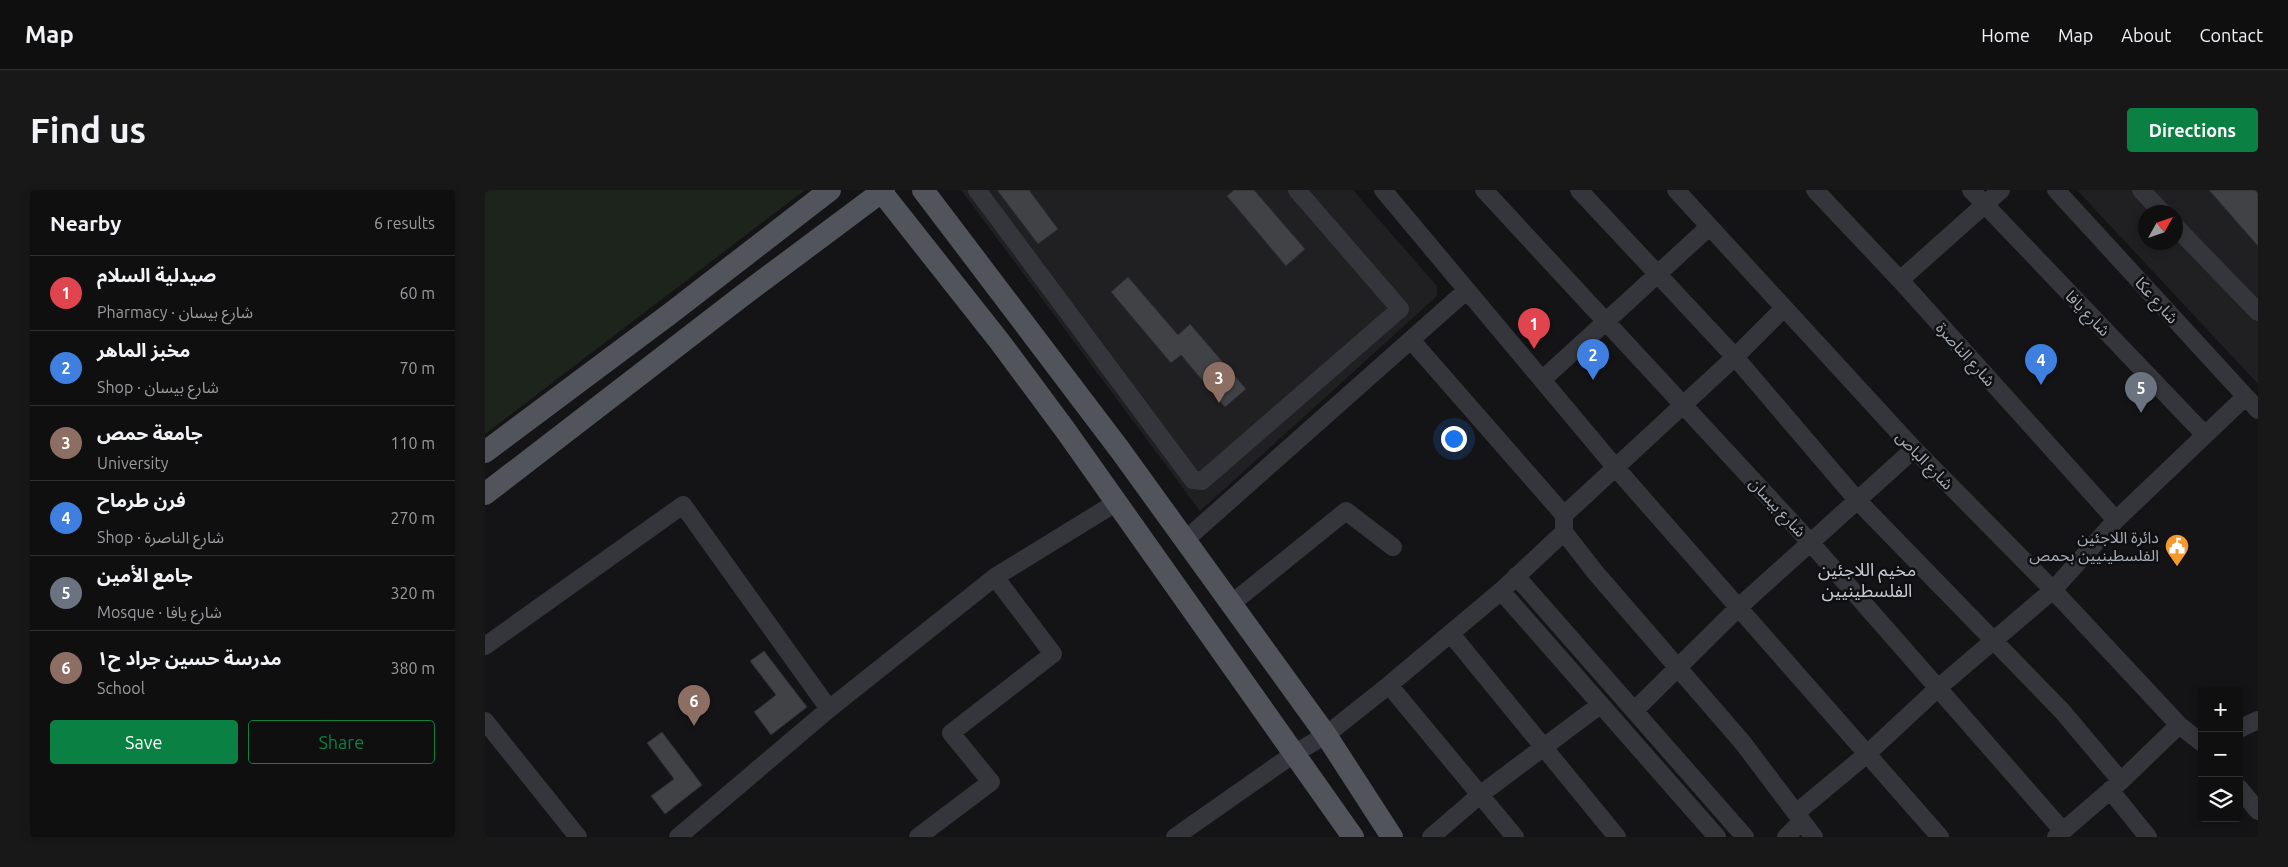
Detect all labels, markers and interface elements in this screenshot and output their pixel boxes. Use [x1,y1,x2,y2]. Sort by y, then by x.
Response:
text: Map [25,21,74,48]
text: Home [1981,25,2030,45]
text: Map [2058,25,2093,45]
text: About [2121,25,2171,45]
text: Contact [2199,25,2263,45]
button: Directions [2127,108,2258,152]
text: Find us [30,110,146,150]
north arrow [2138,205,2183,250]
text: Nearby [50,211,121,235]
text: 6 results [374,214,435,232]
text: صيدلية السلام [97,264,216,286]
street label: شارع عكا [2129,273,2182,329]
text: 1 [61,284,71,302]
text: 60 m [399,284,435,302]
street label: شارع يافا [2059,287,2114,342]
text: Pharmacy · شارع بيسان [97,303,253,321]
pin: 1 [1518,308,1550,349]
street label: شارع الناصرة [1930,318,1999,392]
text: مخبز الماهر [97,339,190,361]
pin: 2 [1577,339,1609,380]
pin: 4 [2025,344,2057,385]
text: 2 [61,359,71,377]
text: 70 m [399,359,435,377]
pin: 3 [1203,362,1235,403]
pin: 5 [2125,372,2157,413]
text: Shop · شارع بيسان [97,378,219,396]
text: جامعة حمص [97,422,203,444]
your location [1441,426,1467,452]
street label: شارع الباص [1890,427,1957,496]
text: 3 [61,434,71,452]
text: 110 m [390,434,435,452]
text: University [97,454,168,472]
street label: شارع بيسان [1743,474,1810,543]
text: فرن طرماح [97,489,186,511]
text: 4 [61,509,71,527]
text: 270 m [390,509,435,527]
text: Shop · شارع الناصرة [97,528,224,546]
place label: دائرة اللاجئين الفلسطينيين بحمص [2029,528,2159,565]
public building icon: دائرة اللاجئين الفلسطينيين بحمص [2164,533,2190,567]
district label: مخيم اللاجئين الفلسطينيين [1818,559,1916,602]
text: جامع الأمين [97,564,193,586]
text: 5 [61,584,71,602]
text: 320 m [390,584,435,602]
text: Mosque · شارع يافا [97,603,222,621]
text: مدرسة حسين جراد ح١ [97,647,282,669]
text: 6 [61,659,71,677]
text: 380 m [390,659,435,677]
text: School [97,679,145,697]
pin: 6 [678,685,710,726]
map controls [2198,687,2243,822]
button: + [2198,687,2243,732]
button: Save [50,720,238,764]
button: Share [248,720,435,764]
button: − [2198,732,2243,777]
button: layers [2198,777,2243,822]

